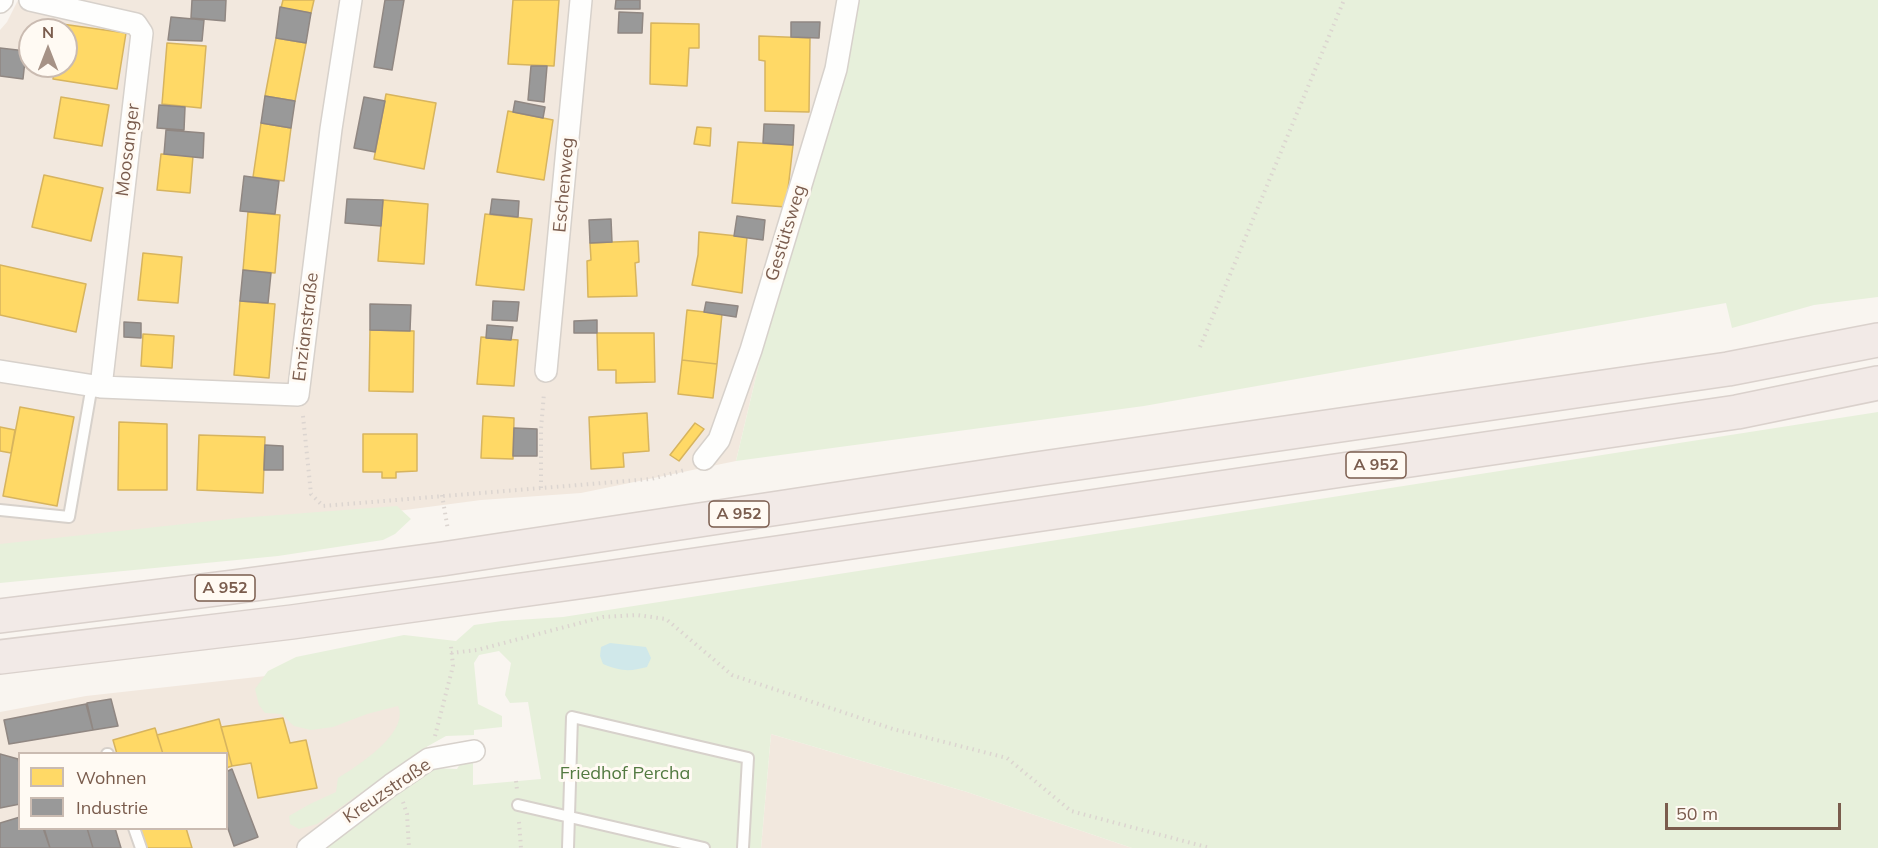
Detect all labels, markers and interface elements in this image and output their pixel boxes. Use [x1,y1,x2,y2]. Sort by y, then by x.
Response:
north arrow [18,18,78,78]
text: N [42,22,54,42]
street label: Moosanger [112,102,144,198]
street label: Eschenweg [549,137,579,233]
street label: Gestütsweg [761,182,811,284]
street label: Enzianstraße [289,271,323,383]
road number: A 952 [1346,452,1406,478]
road number: A 952 [709,501,769,527]
road number: A 952 [195,575,255,601]
legend [18,752,228,830]
street label: Kreuzstraße [339,754,435,828]
park label: Friedhof Percha [560,763,690,785]
text: Wohnen [76,766,147,789]
scale bar [1668,791,1844,829]
text: Industrie [76,796,148,819]
text: 50 m [1676,802,1718,825]

